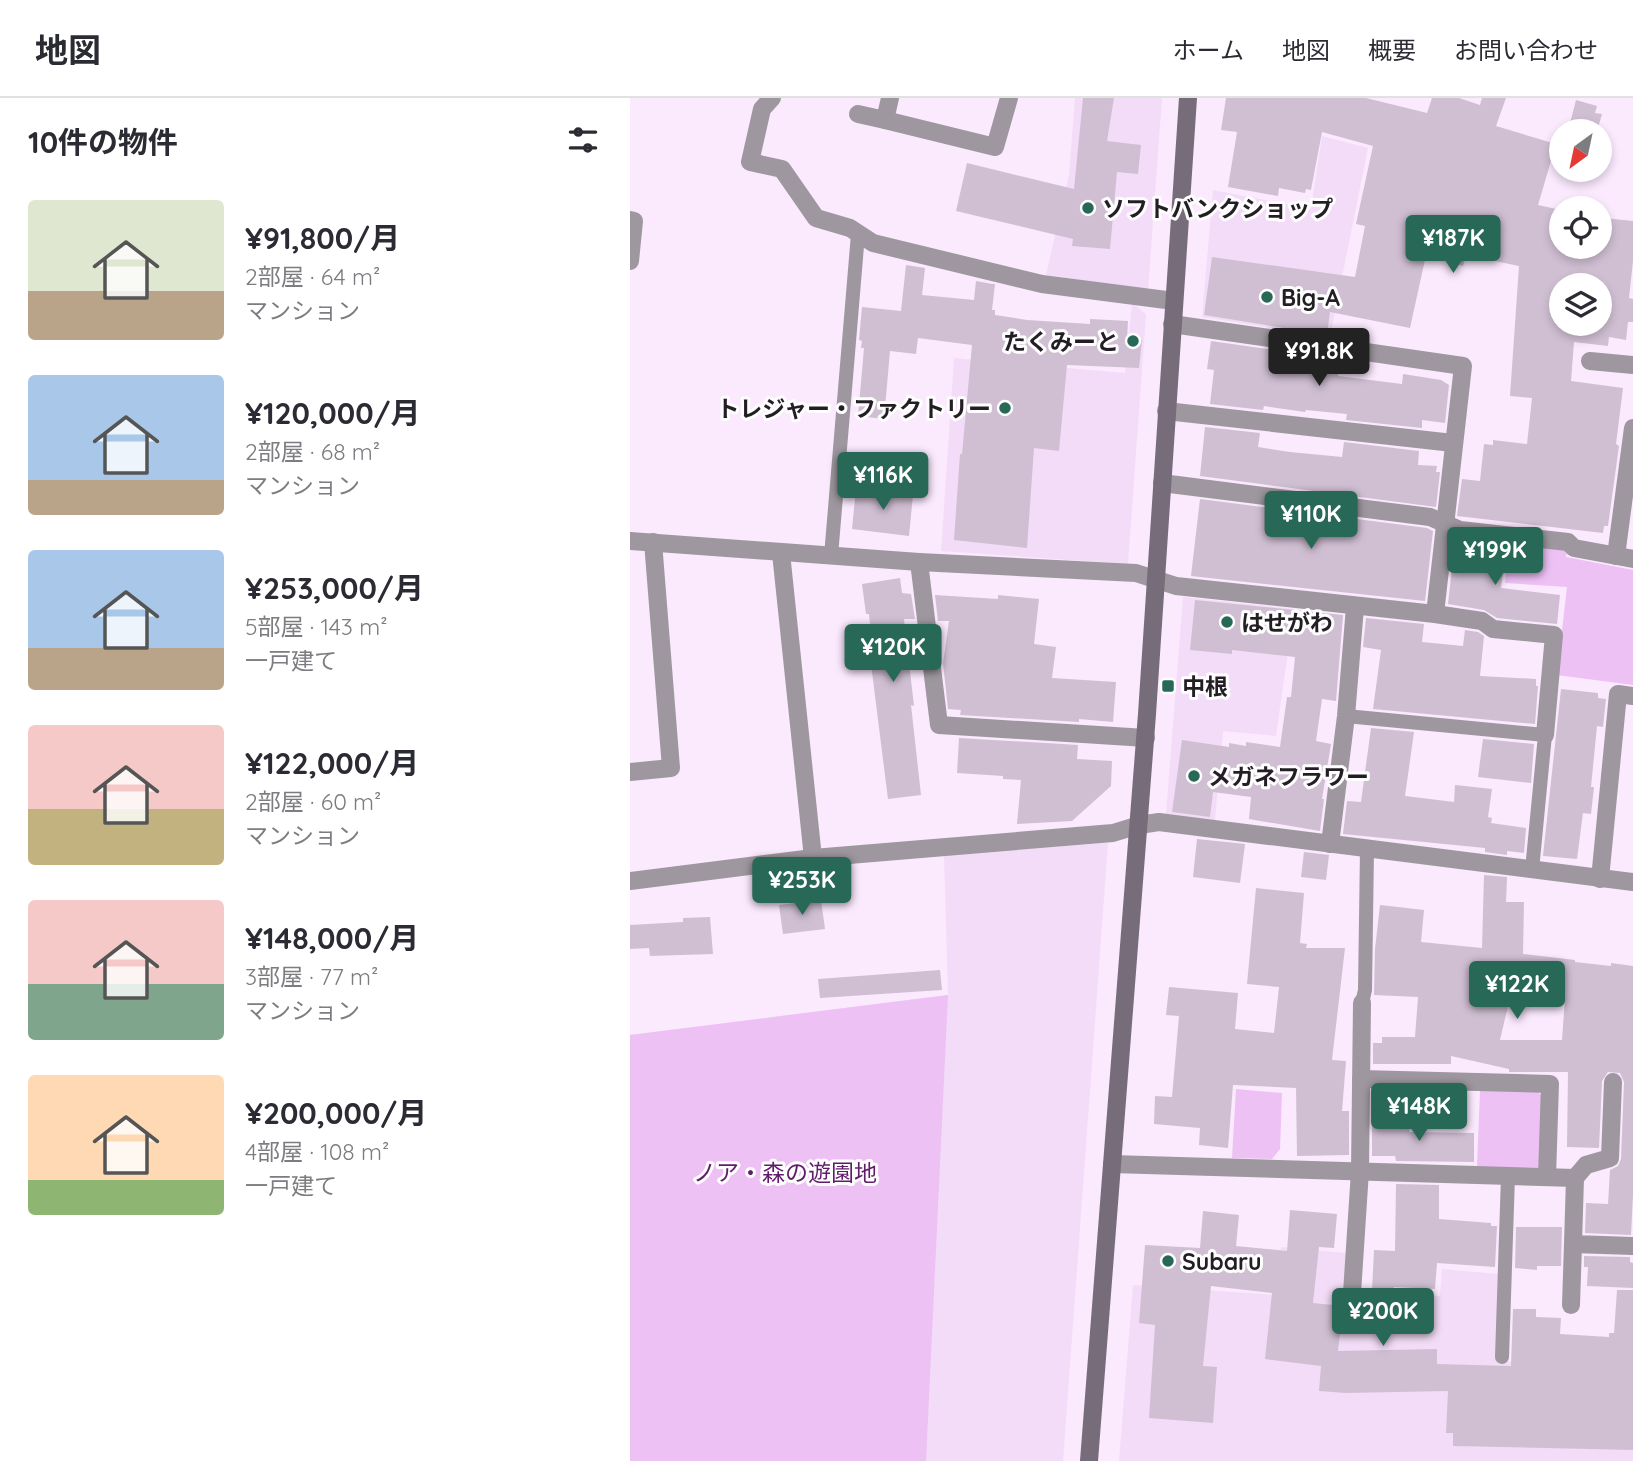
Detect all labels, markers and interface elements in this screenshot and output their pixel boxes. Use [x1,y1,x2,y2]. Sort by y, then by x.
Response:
text: 地図 [35,29,101,70]
text: ホーム [1173,35,1244,65]
text: 地図 [1282,35,1330,65]
text: 概要 [1368,35,1416,65]
text: お問い合わせ [1454,35,1598,65]
north arrow [1549,119,1612,182]
map controls [1549,119,1612,336]
icon: filters [564,121,602,159]
text: 10件の物件 [28,123,178,161]
place label: ソフトバンクショップ [1102,194,1333,223]
button: locate [1549,196,1612,259]
marker: ソフトバンクショップ [1080,200,1096,216]
pin: ¥187K [1404,216,1502,275]
text: ¥91,800/月 [245,219,400,257]
text: ¥187K [1422,223,1484,252]
icon: home [84,228,168,312]
text: 2部屋 · 64 m² [245,262,380,291]
button: layers [1549,273,1612,336]
place label: Big-A [1281,283,1340,312]
marker: Big-A [1259,289,1275,305]
text: マンション [245,296,360,325]
place label: たくみーと [1003,327,1119,356]
pin: ¥91.8K [1262,328,1376,388]
marker: たくみーと [1125,333,1141,349]
text: ¥91.8K [1284,336,1354,365]
text: ¥120,000/月 [245,394,421,432]
place label: トレジャー・ファクトリー [716,394,991,423]
marker: トレジャー・ファクトリー [997,400,1013,416]
icon: home [84,403,168,487]
text: 2部屋 · 68 m² [245,437,380,466]
pin: ¥116K [834,452,932,512]
text: ¥116K [853,460,913,489]
text: マンション [245,471,360,500]
pin: ¥110K [1262,491,1360,551]
text: ¥110K [1281,499,1341,528]
pin: ¥199K [1446,528,1544,587]
text: ¥199K [1463,535,1527,564]
text: ¥253,000/月 [245,569,424,607]
icon: home [84,578,168,662]
place label: はせがわ [1241,608,1333,637]
text: 5部屋 · 143 m² [245,612,387,641]
marker: はせがわ [1219,614,1235,630]
pin: ¥120K [844,624,942,684]
text: ¥120K [861,632,925,661]
text: 一戸建て [245,646,337,675]
place label: 中根 [1182,672,1228,701]
marker: 中根 [1160,678,1176,694]
text: ¥122,000/月 [245,744,419,782]
icon: home [84,753,168,837]
place label: メガネフラワー [1208,762,1369,791]
marker: メガネフラワー [1186,768,1202,784]
text: 2部屋 · 60 m² [245,787,381,816]
text: マンション [245,821,360,850]
pin: ¥253K [753,858,851,917]
text: ¥253K [768,865,836,894]
text: ¥148,000/月 [245,919,419,957]
icon: home [84,928,168,1012]
text: 3部屋 · 77 m² [245,962,378,991]
pin: ¥122K [1468,962,1566,1021]
text: ¥122K [1485,969,1549,998]
text: マンション [245,996,360,1025]
pin: ¥148K [1370,1084,1468,1143]
text: ¥148K [1387,1091,1451,1120]
text: ¥200,000/月 [245,1094,427,1132]
icon: home [84,1103,168,1187]
text: 4部屋 · 108 m² [245,1137,389,1166]
park label: ノア・森の遊園地 [693,1158,877,1187]
text: 一戸建て [245,1171,337,1200]
place label: Subaru [1182,1247,1262,1276]
marker: Subaru [1160,1253,1176,1269]
pin: ¥200K [1334,1288,1432,1348]
text: ¥200K [1348,1296,1418,1325]

